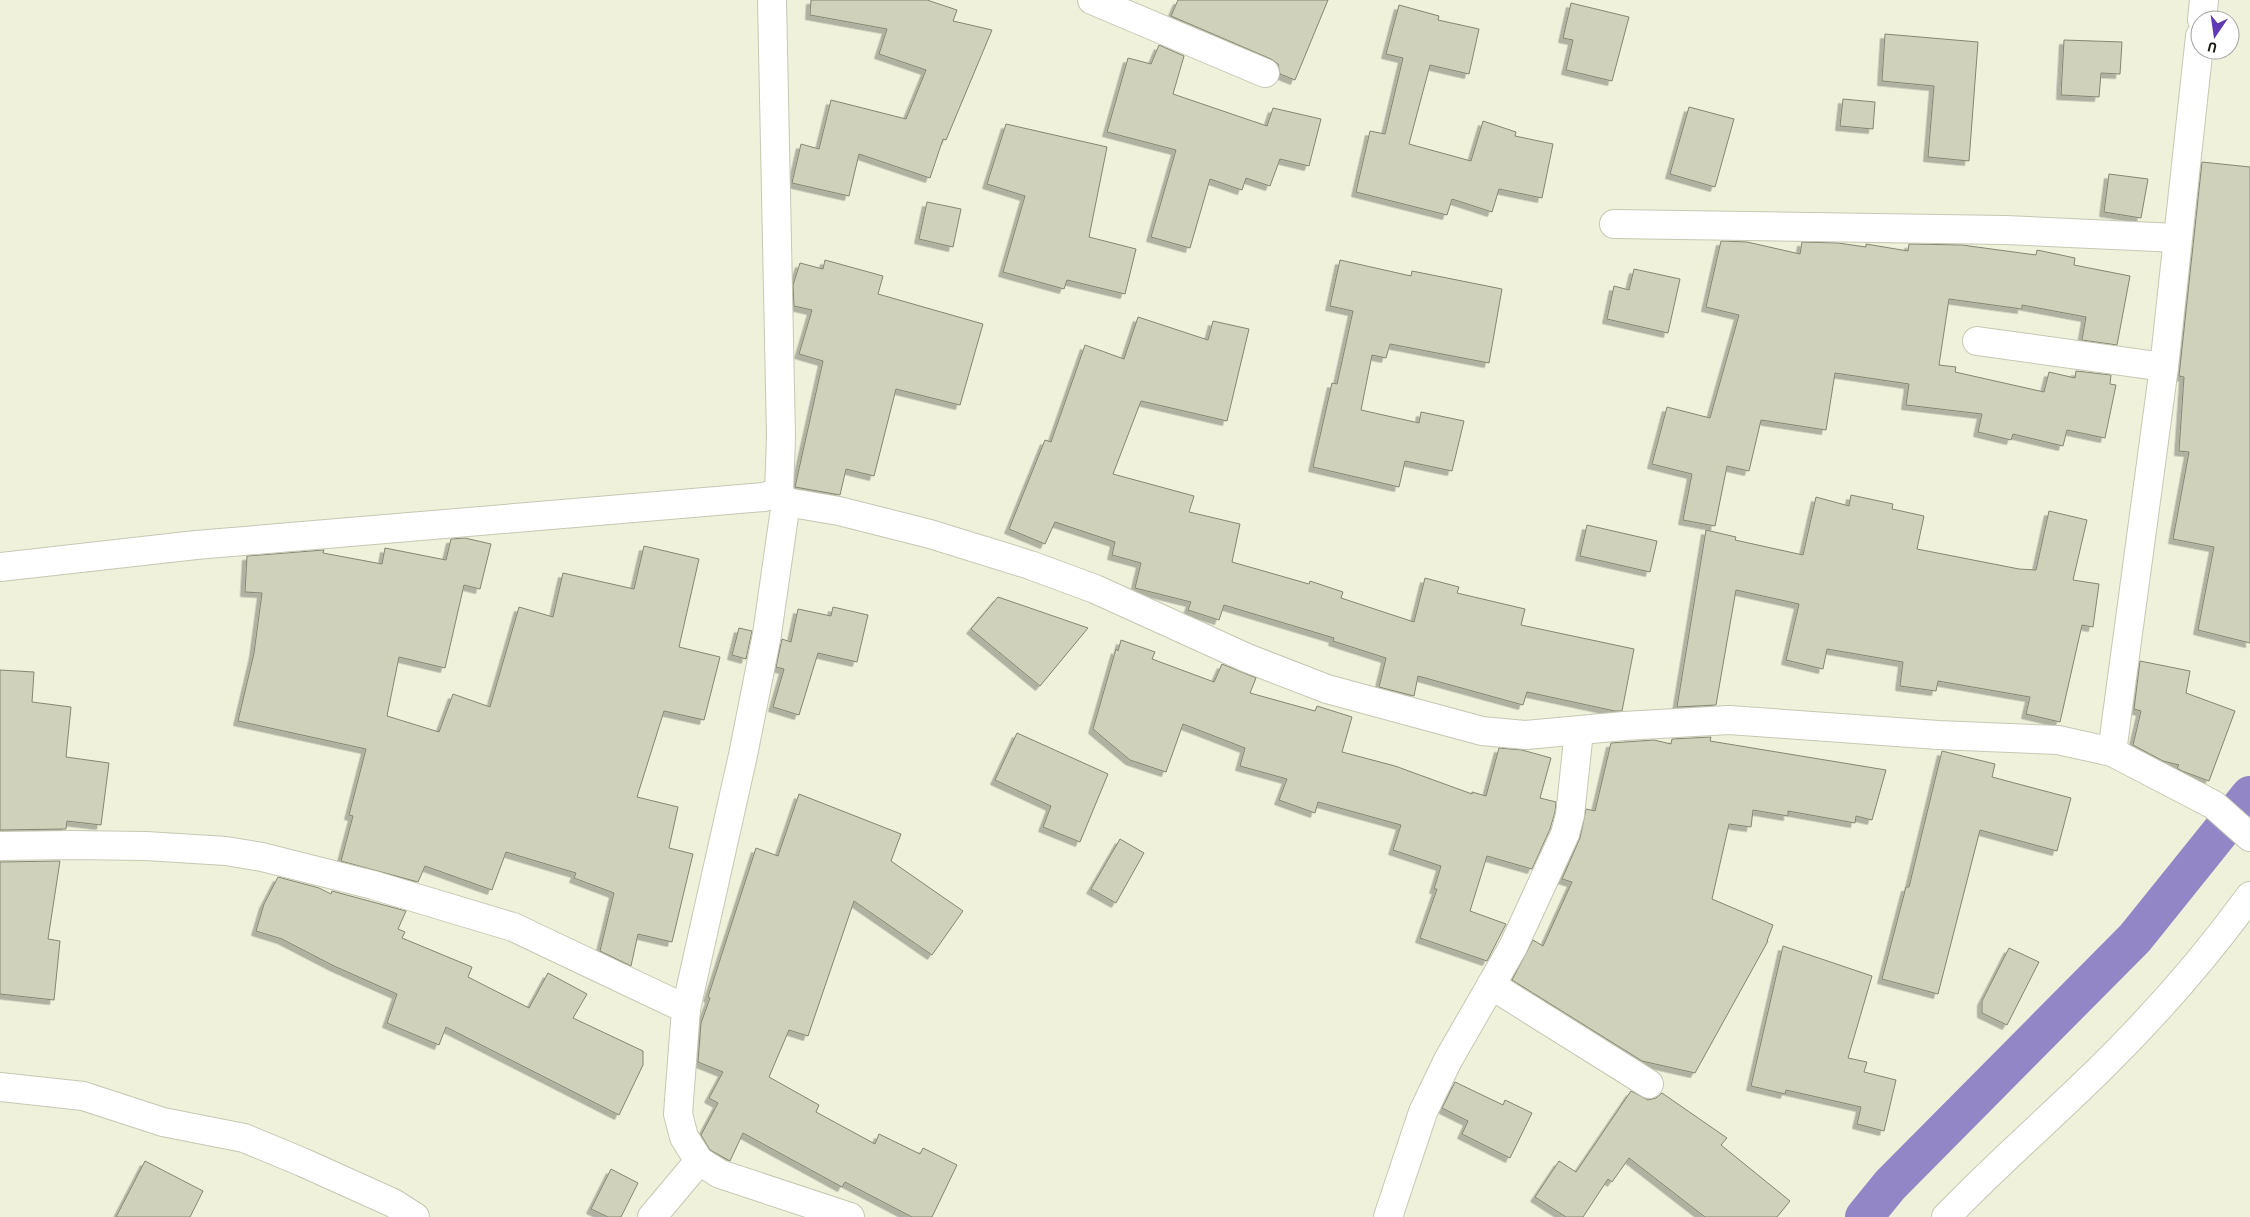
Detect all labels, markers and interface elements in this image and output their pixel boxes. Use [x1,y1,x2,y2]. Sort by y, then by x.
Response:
north arrow [2190,10,2240,60]
text: U [2205,37,2219,59]

